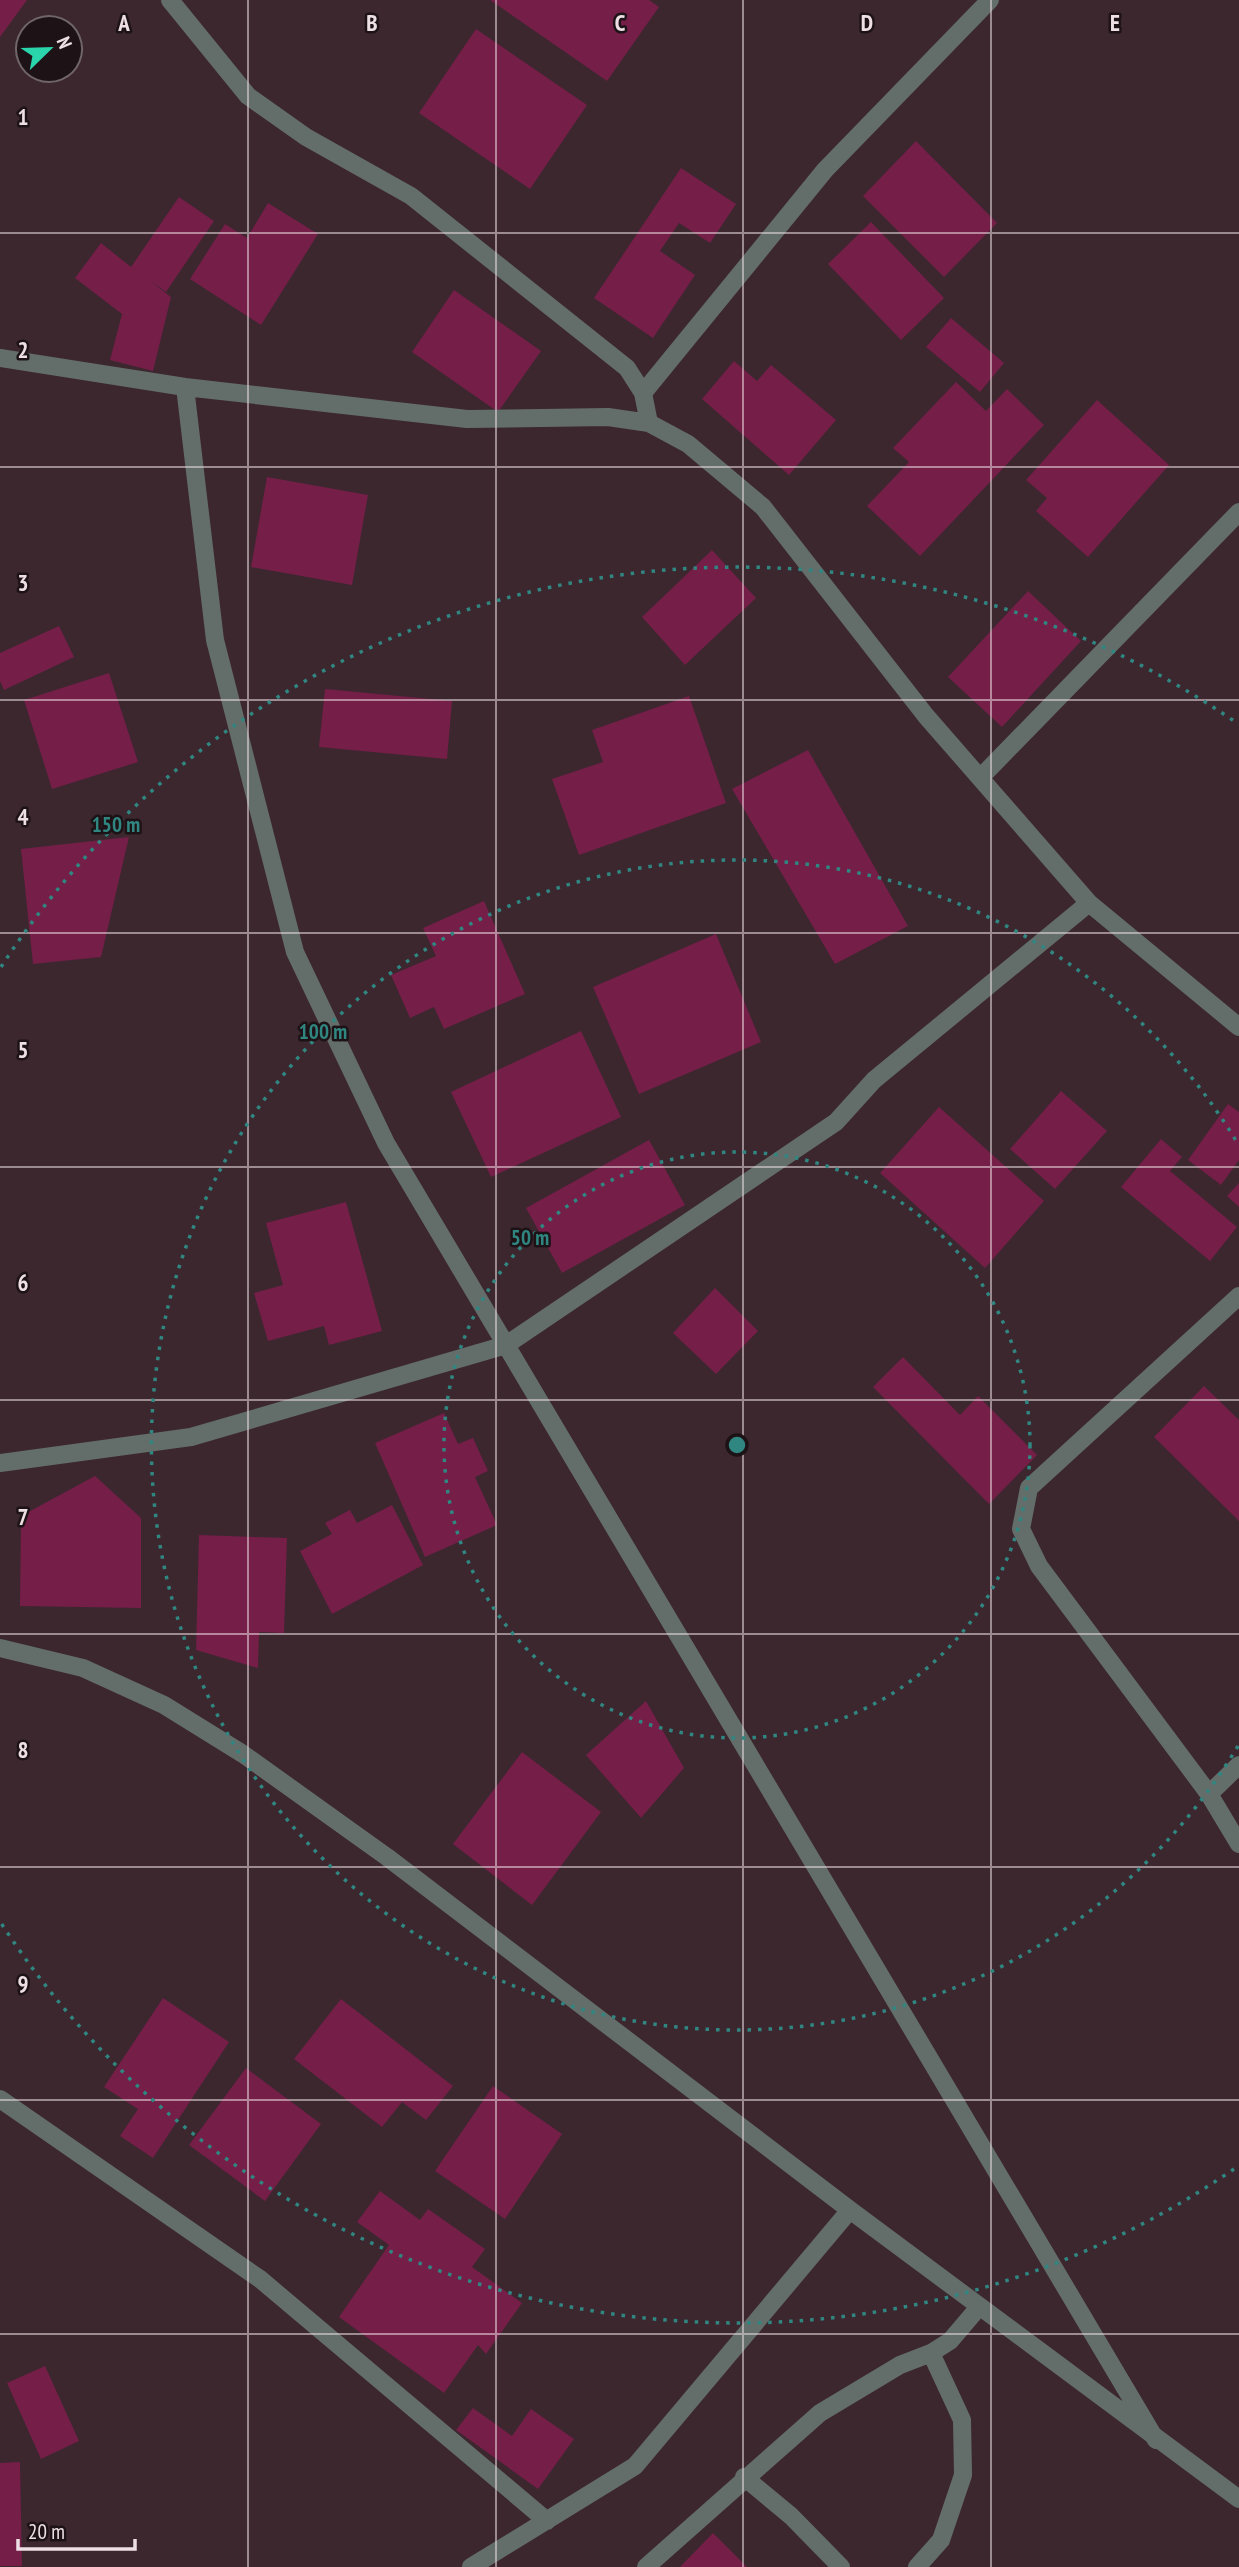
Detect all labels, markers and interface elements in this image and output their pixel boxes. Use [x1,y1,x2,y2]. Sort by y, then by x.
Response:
text: A [117,8,130,37]
text: B [366,8,378,37]
text: C [615,8,626,37]
text: D [861,8,873,37]
text: E [1110,8,1120,37]
north arrow [14,14,84,84]
text: N [52,33,78,52]
text: 1 [18,102,29,131]
text: 2 [18,335,29,364]
text: 3 [18,568,29,597]
text: 4 [18,802,29,831]
text: 150 m [92,811,140,838]
text: 100 m [299,1018,347,1045]
text: 5 [18,1035,29,1064]
text: 50 m [511,1224,549,1251]
text: 6 [18,1268,29,1297]
centre of rings [725,1433,749,1457]
text: 7 [18,1502,29,1531]
text: 8 [18,1735,29,1764]
text: 9 [18,1969,29,1998]
scale bar [18,2508,135,2552]
text: 20 m [28,2518,65,2545]

